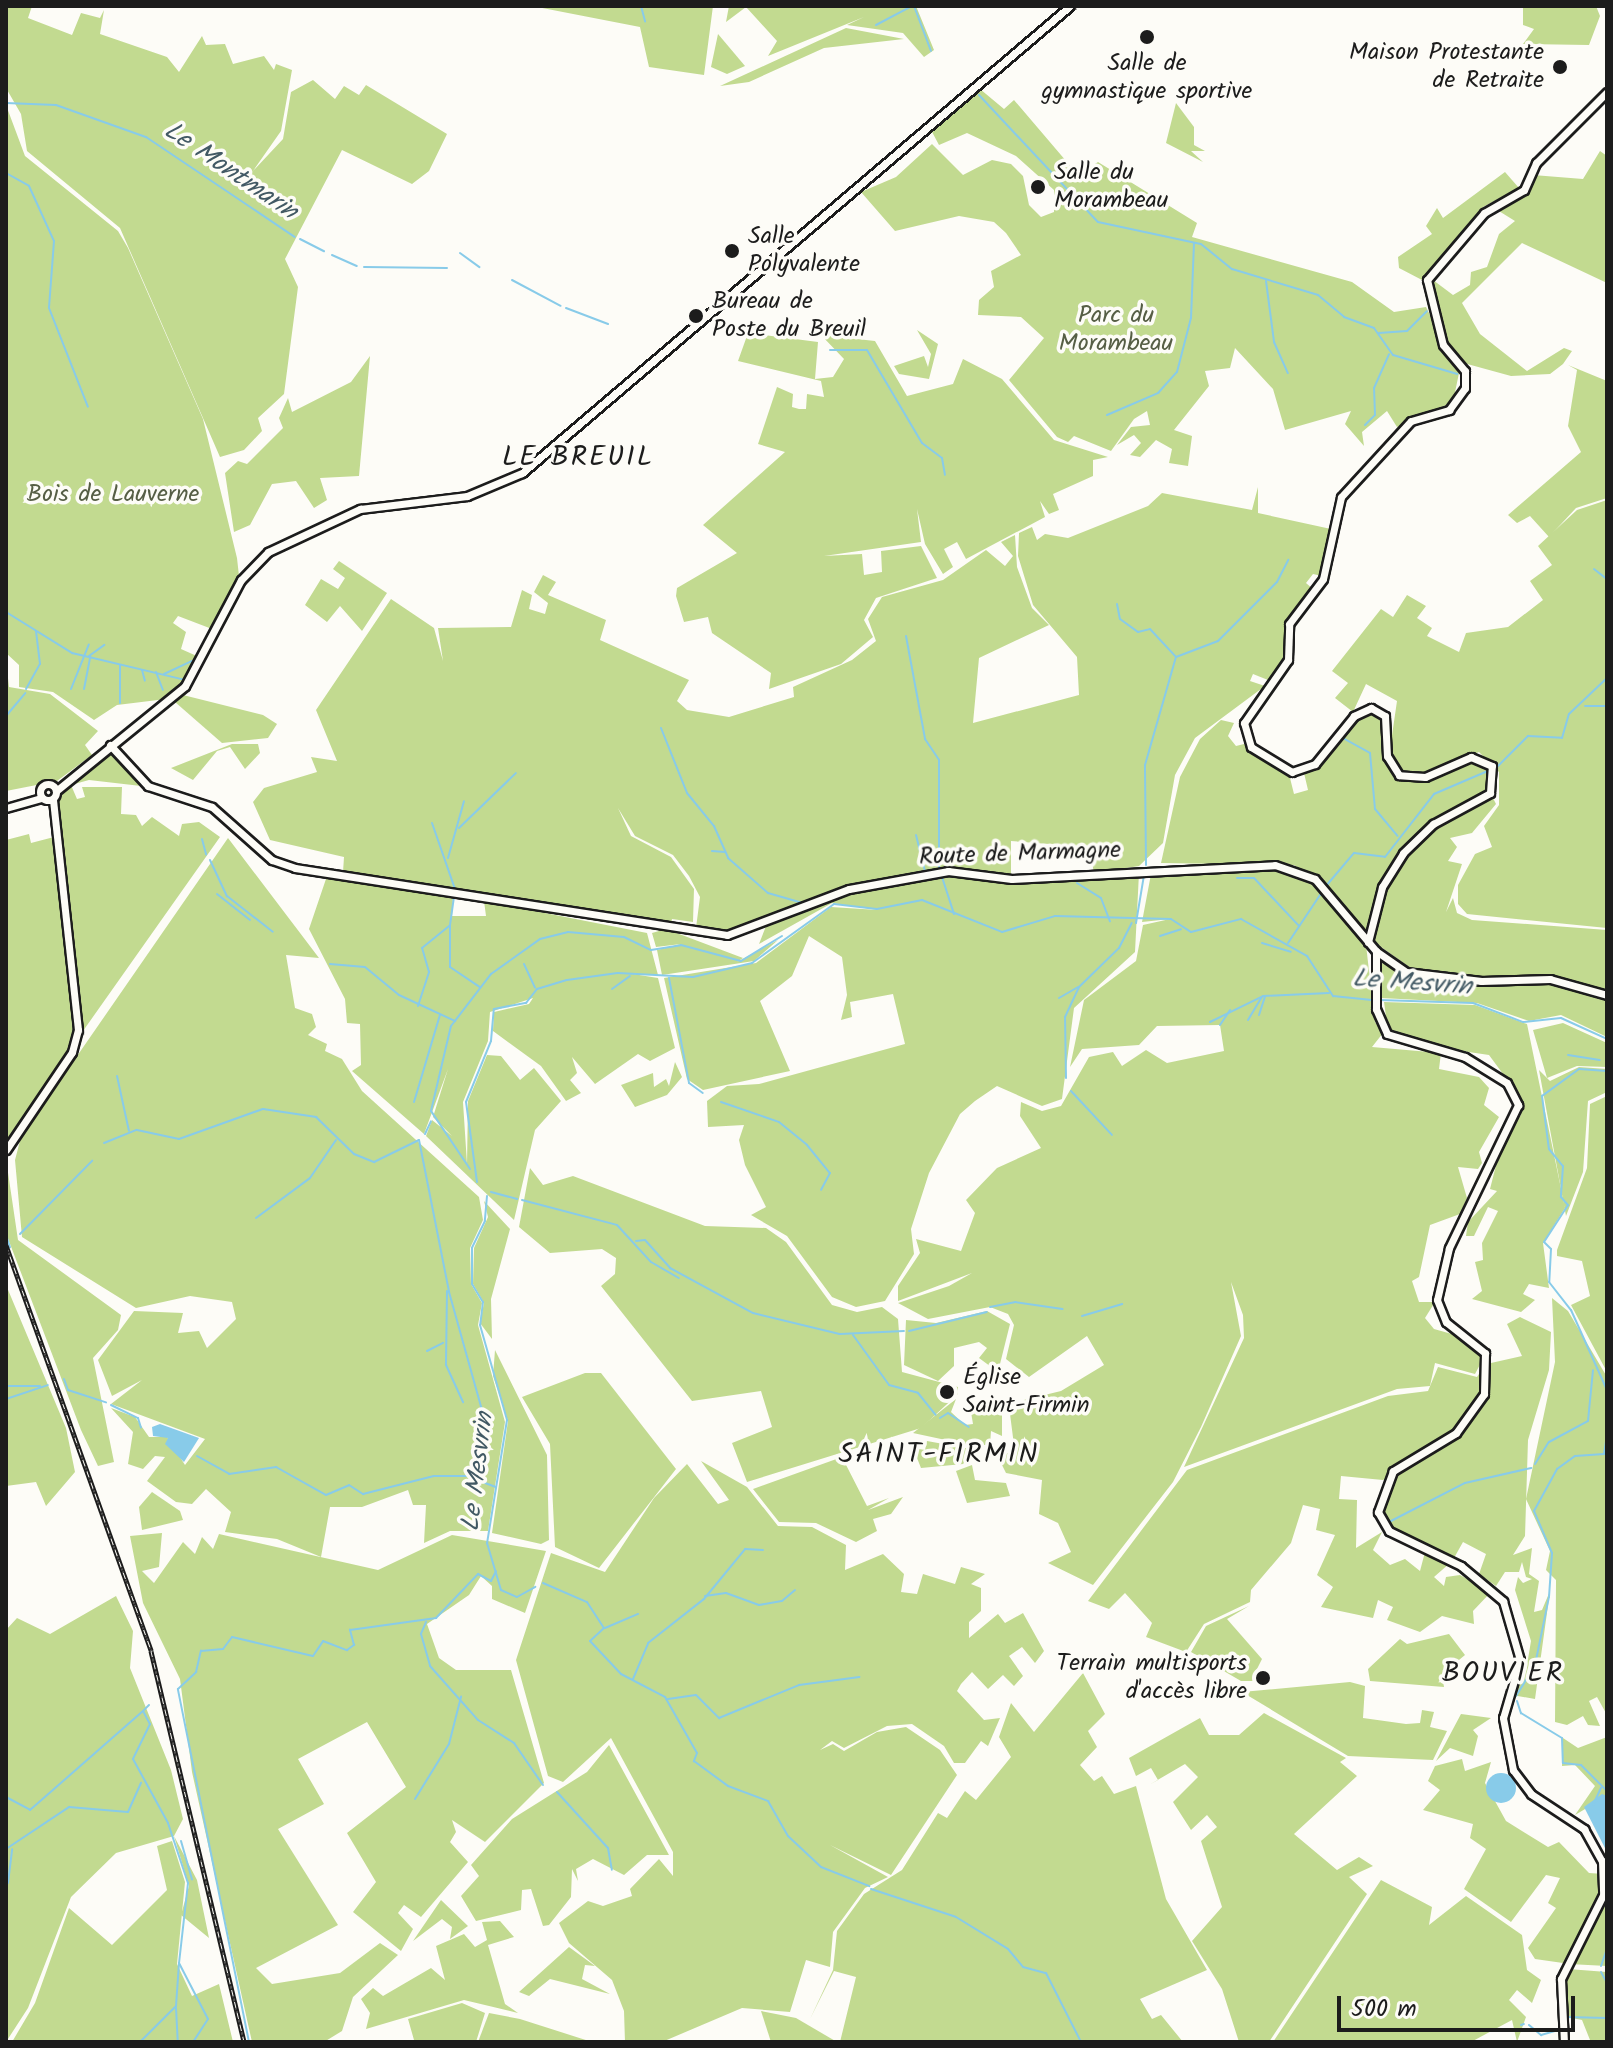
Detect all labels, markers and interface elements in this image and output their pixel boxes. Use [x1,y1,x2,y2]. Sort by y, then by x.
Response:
marker: Salle de gymnastique sportive [1138,28,1156,46]
place label: Maison Protestante de Retraite [1349,39,1544,95]
place label: Salle de gymnastique sportive [1042,50,1252,106]
marker: Maison Protestante de Retraite [1551,58,1569,76]
water label: Le Montmarin [157,116,303,228]
place label: Salle du Morambeau [1054,159,1168,215]
marker: Salle du Morambeau [1029,178,1047,196]
place label: Salle Polyvalente [748,223,860,279]
marker: Salle Polyvalente [723,242,741,260]
place label: Bureau de Poste du Breuil [712,288,866,344]
park label: Parc du Morambeau [1059,302,1173,358]
marker: Bureau de Poste du Breuil [687,307,705,325]
district label: LE BREUIL [502,441,654,475]
park label: Bois de Lauverne [27,481,199,509]
street label: Route de Marmagne [919,836,1121,872]
water label: Le Mesvrin [1351,964,1473,1004]
place label: Église Saint-Firmin [963,1364,1090,1420]
marker: Église Saint-Firmin [938,1383,956,1401]
water label: Le Mesvrin [456,1411,502,1533]
district label: SAINT-FIRMIN [839,1438,1039,1472]
place label: Terrain multisports d'accès libre [1057,1650,1247,1706]
district label: BOUVIER [1442,1657,1564,1691]
marker: Terrain multisports d'accès libre [1254,1669,1272,1687]
scale bar [1341,1980,1579,2030]
text: 500 m [1351,1990,1417,2029]

